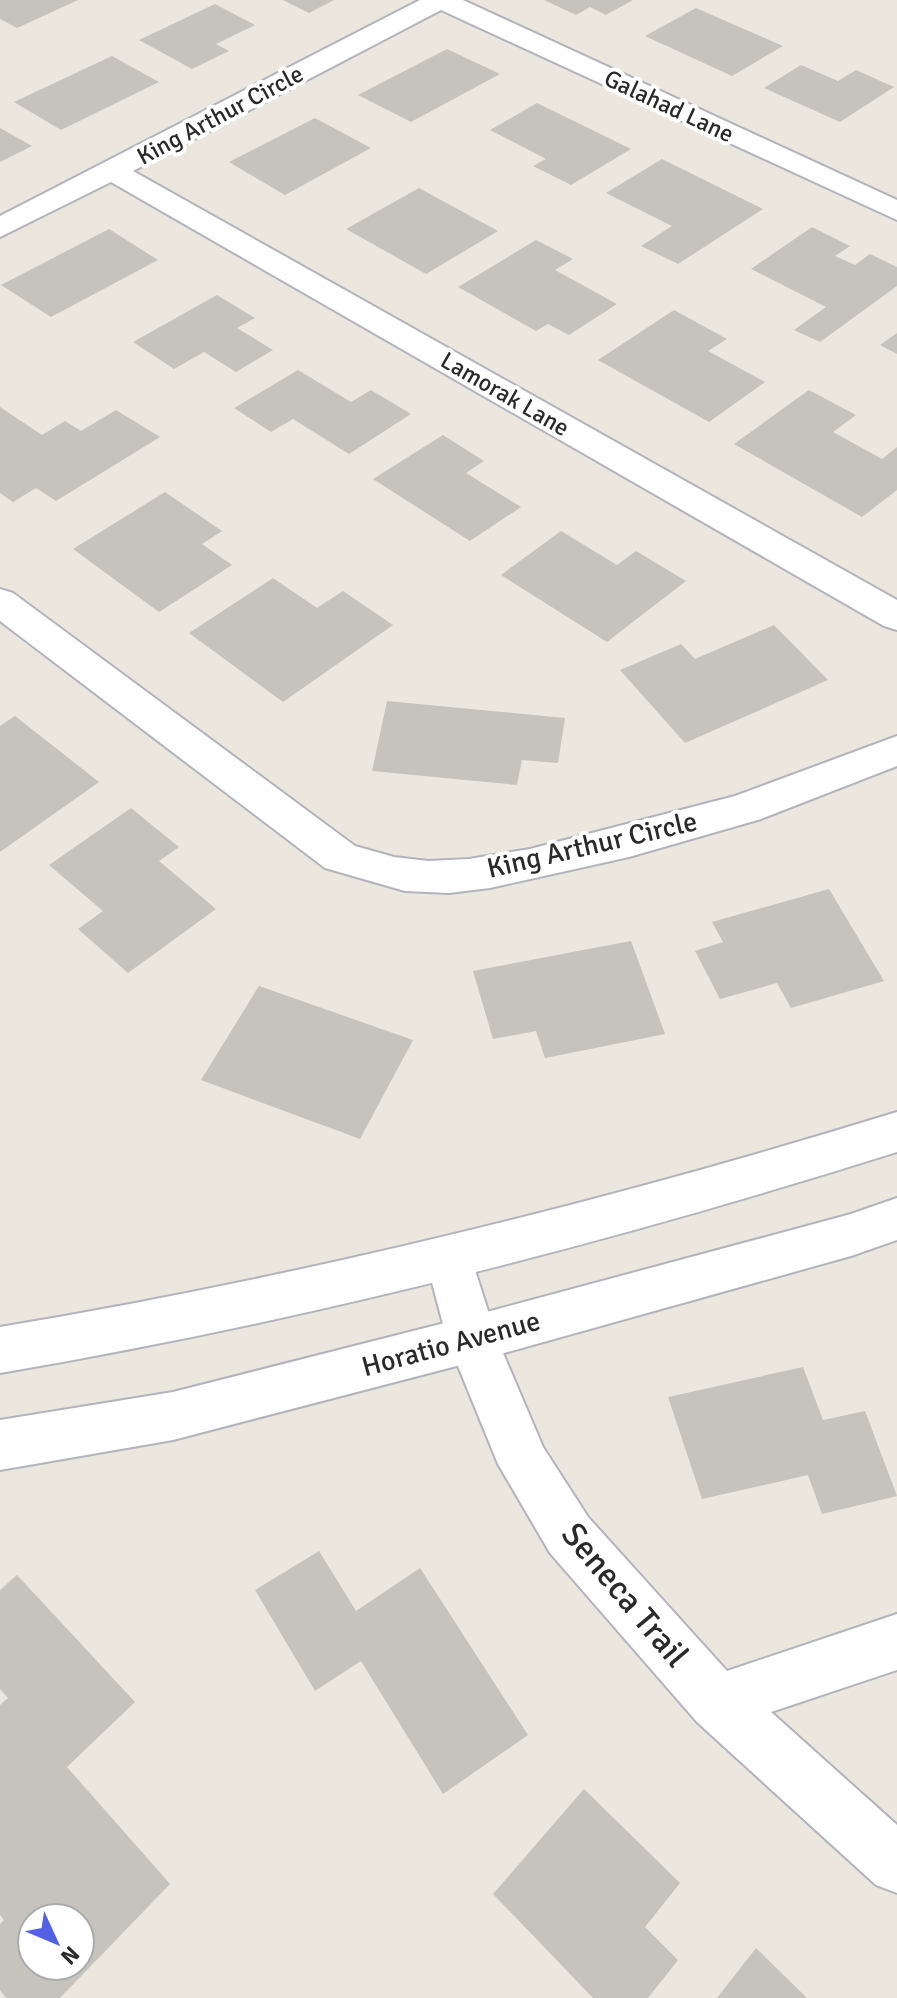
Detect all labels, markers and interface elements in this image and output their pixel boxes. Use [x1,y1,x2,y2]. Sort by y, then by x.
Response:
street label: King Arthur Circle [132,59,308,171]
street label: Galahad Lane [599,63,739,149]
street label: Lamorak Lane [435,345,575,443]
street label: King Arthur Circle [484,804,700,886]
street label: Horatio Avenue [358,1304,544,1384]
street label: Seneca Trail [552,1514,698,1676]
north arrow [16,1902,96,1982]
text: N [55,1941,85,1970]

